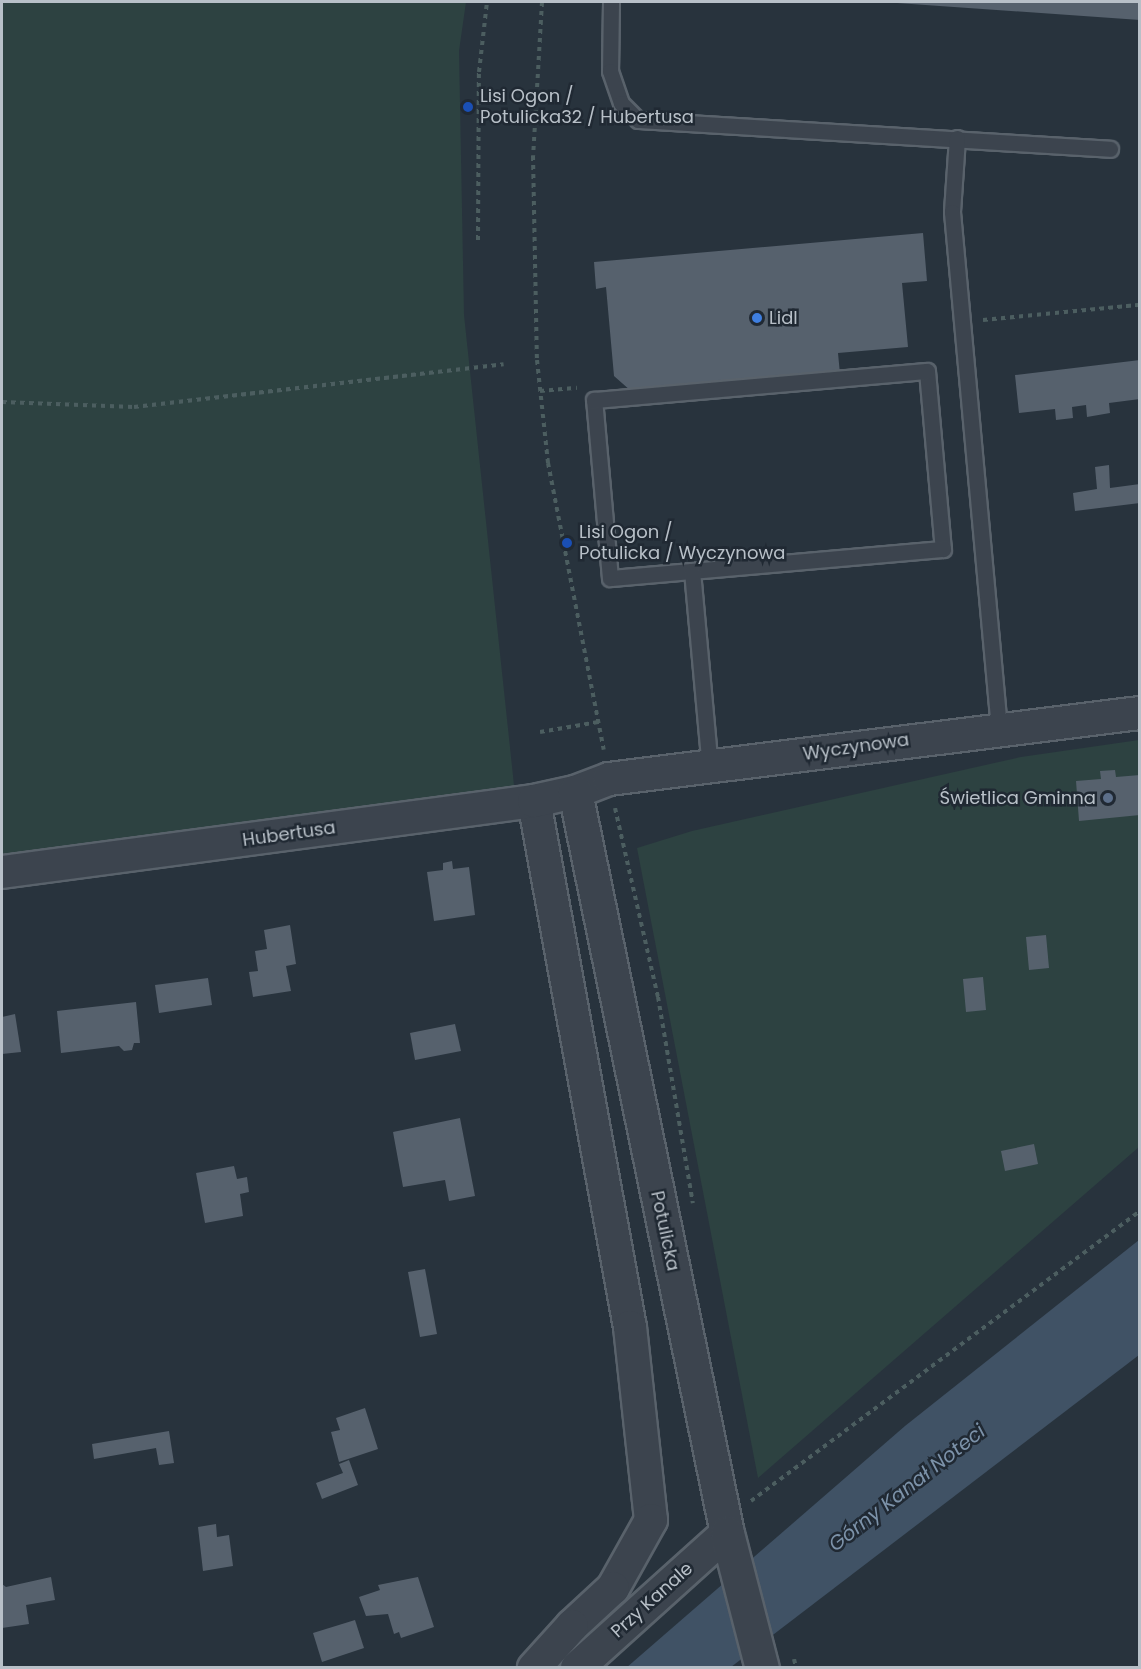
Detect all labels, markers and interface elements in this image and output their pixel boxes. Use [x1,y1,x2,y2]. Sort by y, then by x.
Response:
place label: Lisi Ogon / Potulicka32 / Hubertusa [480,86,694,128]
marker: Lisi Ogon / Potulicka32 / Hubertusa [461,100,475,114]
place label: Lidl [769,307,798,329]
marker: Lidl [750,311,764,325]
place label: Lisi Ogon / Potulicka / Wyczynowa [579,522,785,564]
marker: Lisi Ogon / Potulicka / Wyczynowa [560,536,574,550]
street label: Wyczynowa [802,729,910,765]
place label: Świetlica Gminna [940,787,1096,809]
marker: Świetlica Gminna [1101,791,1115,805]
street label: Hubertusa [241,817,337,851]
street label: Potulicka [646,1189,684,1273]
water label: Górny Kanał Noteci [824,1419,990,1557]
street label: Przy Kanale [607,1558,697,1642]

